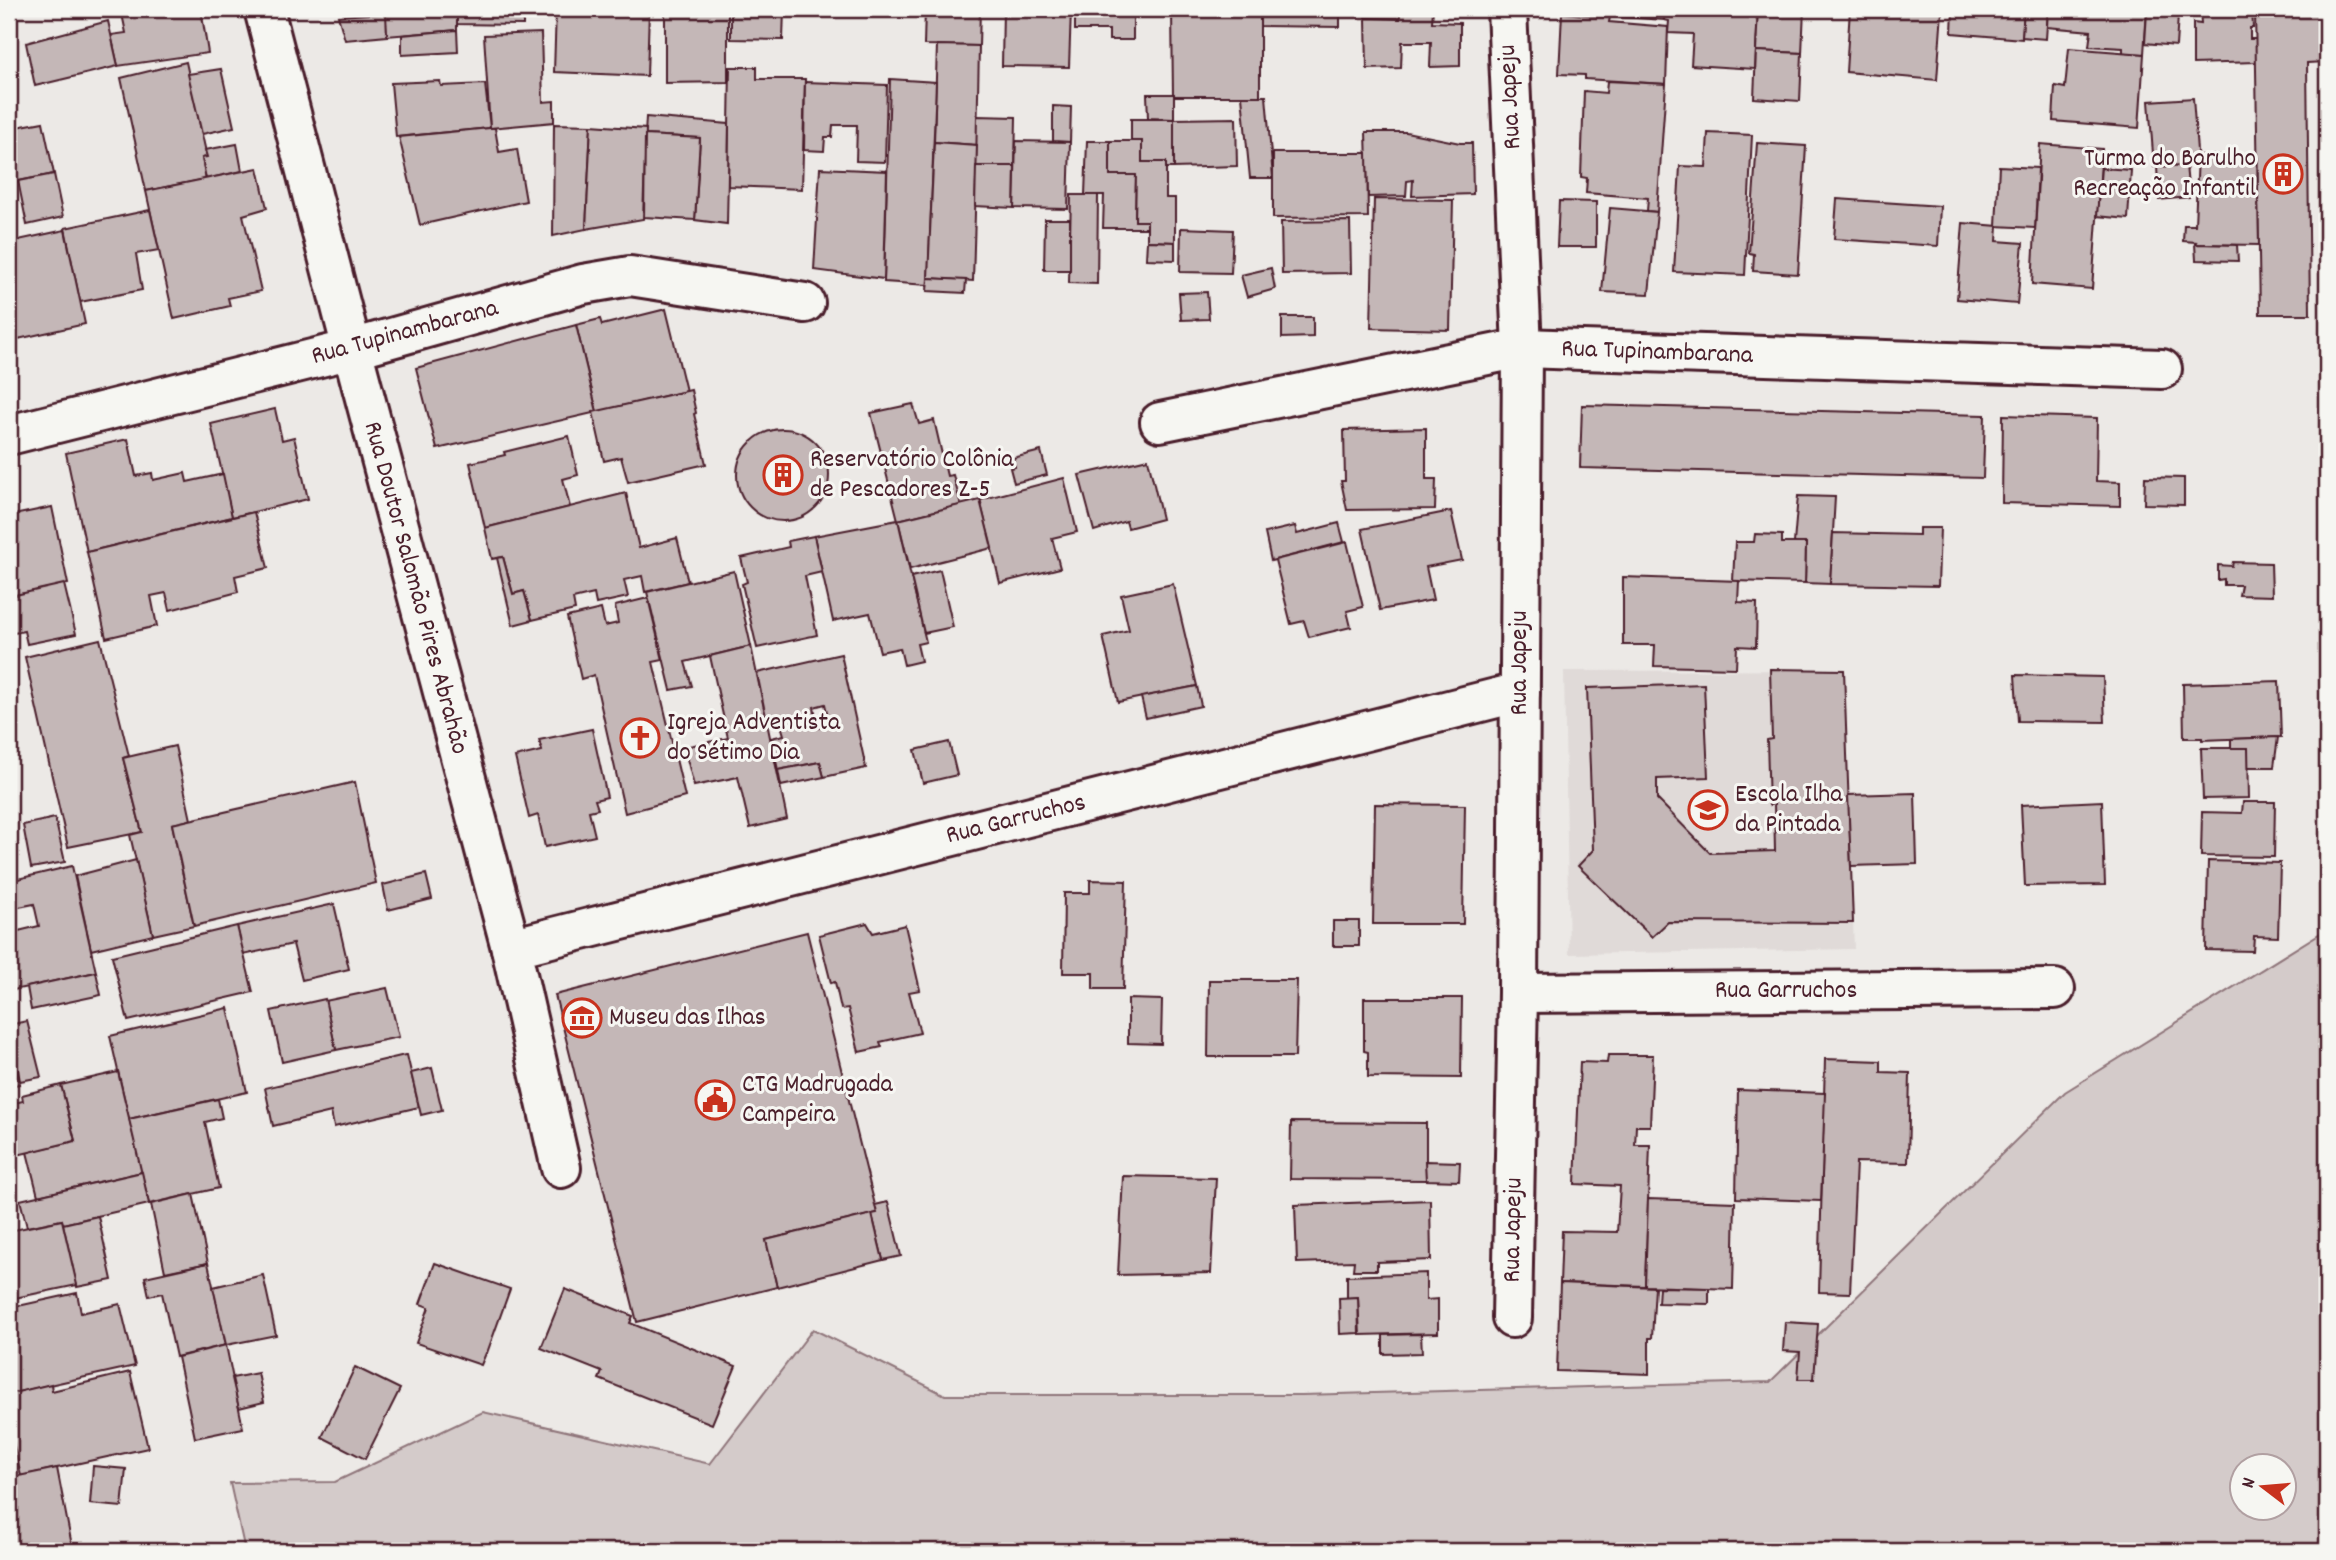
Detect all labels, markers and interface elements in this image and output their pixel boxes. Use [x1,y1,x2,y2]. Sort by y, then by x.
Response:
street label: Rua Japeju [1490,44,1532,150]
place label: Turma do Barulho Recreação Infantil [2073,141,2256,208]
building icon: Turma do Barulho Recreação Infantil [2262,153,2304,195]
street label: Rua Tupinambarana [308,290,503,376]
street label: Rua Tupinambarana [1560,331,1754,375]
street label: Rua Doutor Salomão Pires Abrahão [353,418,477,758]
place label: Reservatório Colônia de Pescadores Z-5 [810,442,1014,509]
building icon: Reservatório Colônia de Pescadores Z-5 [762,454,804,496]
street label: Rua Japeju [1502,610,1539,716]
place label: Igreja Adventista do Sétimo Dia [667,705,841,772]
church icon: Igreja Adventista do Sétimo Dia [619,717,661,759]
place label: Escola Ilha da Pintada [1735,777,1843,844]
street label: Rua Garruchos [942,785,1090,855]
school or university icon: Escola Ilha da Pintada [1687,789,1729,831]
street label: Rua Garruchos [1715,973,1857,1010]
museum icon: Museu das Ilhas [561,997,603,1039]
place label: Museu das Ilhas [609,1000,766,1037]
place label: CTG Madrugada Campeira [742,1067,894,1134]
public building icon: CTG Madrugada Campeira [694,1079,736,1121]
street label: Rua Japeju [1495,1177,1533,1283]
north arrow [2228,1452,2298,1522]
text: N [2236,1475,2264,1492]

